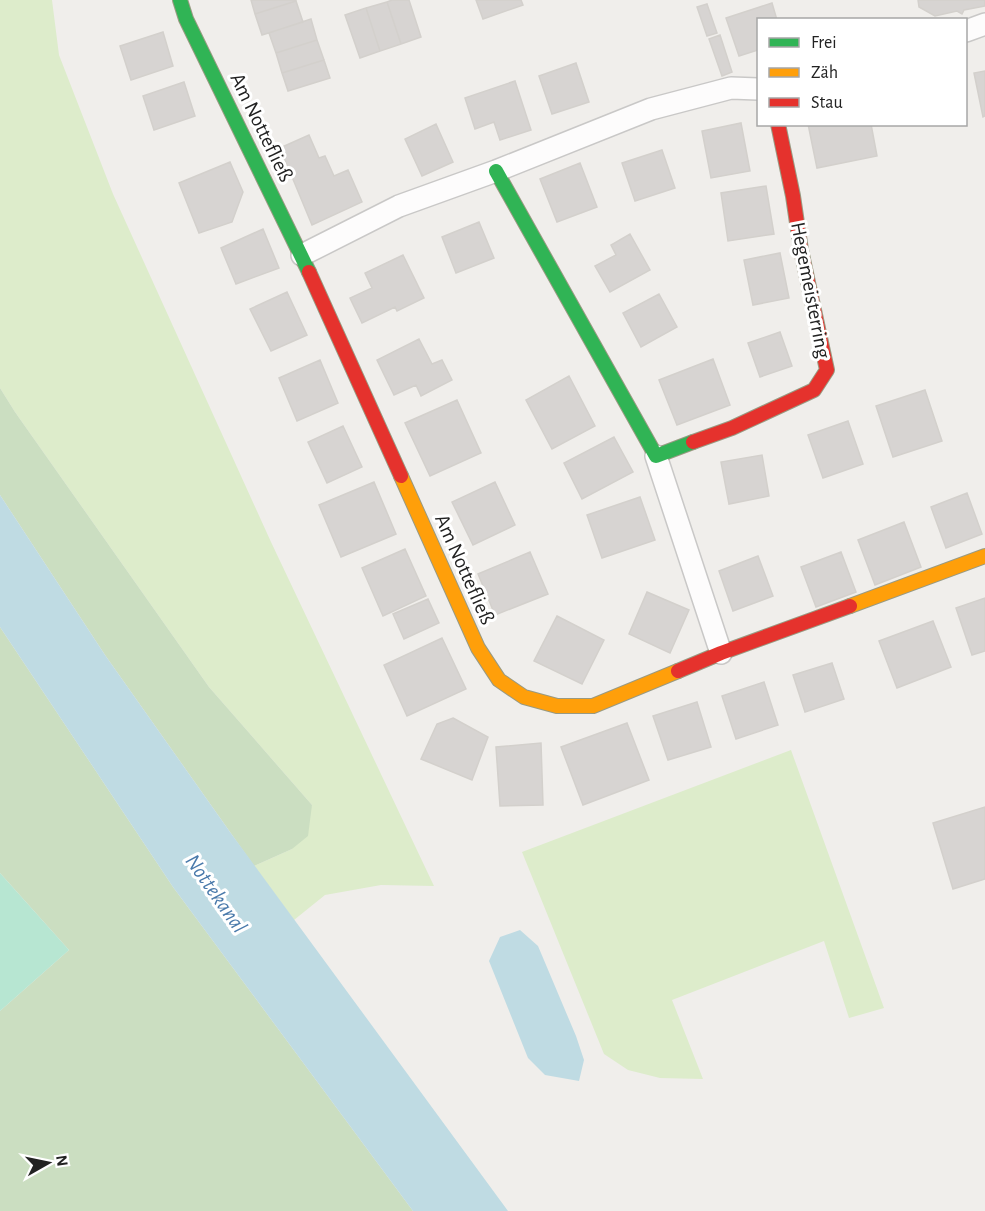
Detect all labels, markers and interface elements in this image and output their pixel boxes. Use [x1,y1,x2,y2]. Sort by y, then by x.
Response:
legend [757,18,967,126]
text: Frei [811,34,837,52]
text: Zäh [811,64,838,82]
street label: Am Nottefließ [226,70,297,185]
text: Stau [811,94,843,112]
street label: Hegemeisterring [787,220,834,361]
street label: Am Nottefließ [431,511,498,627]
water label: Nottekanal [181,850,251,937]
north arrow [18,1133,78,1193]
text: N [53,1154,71,1168]

